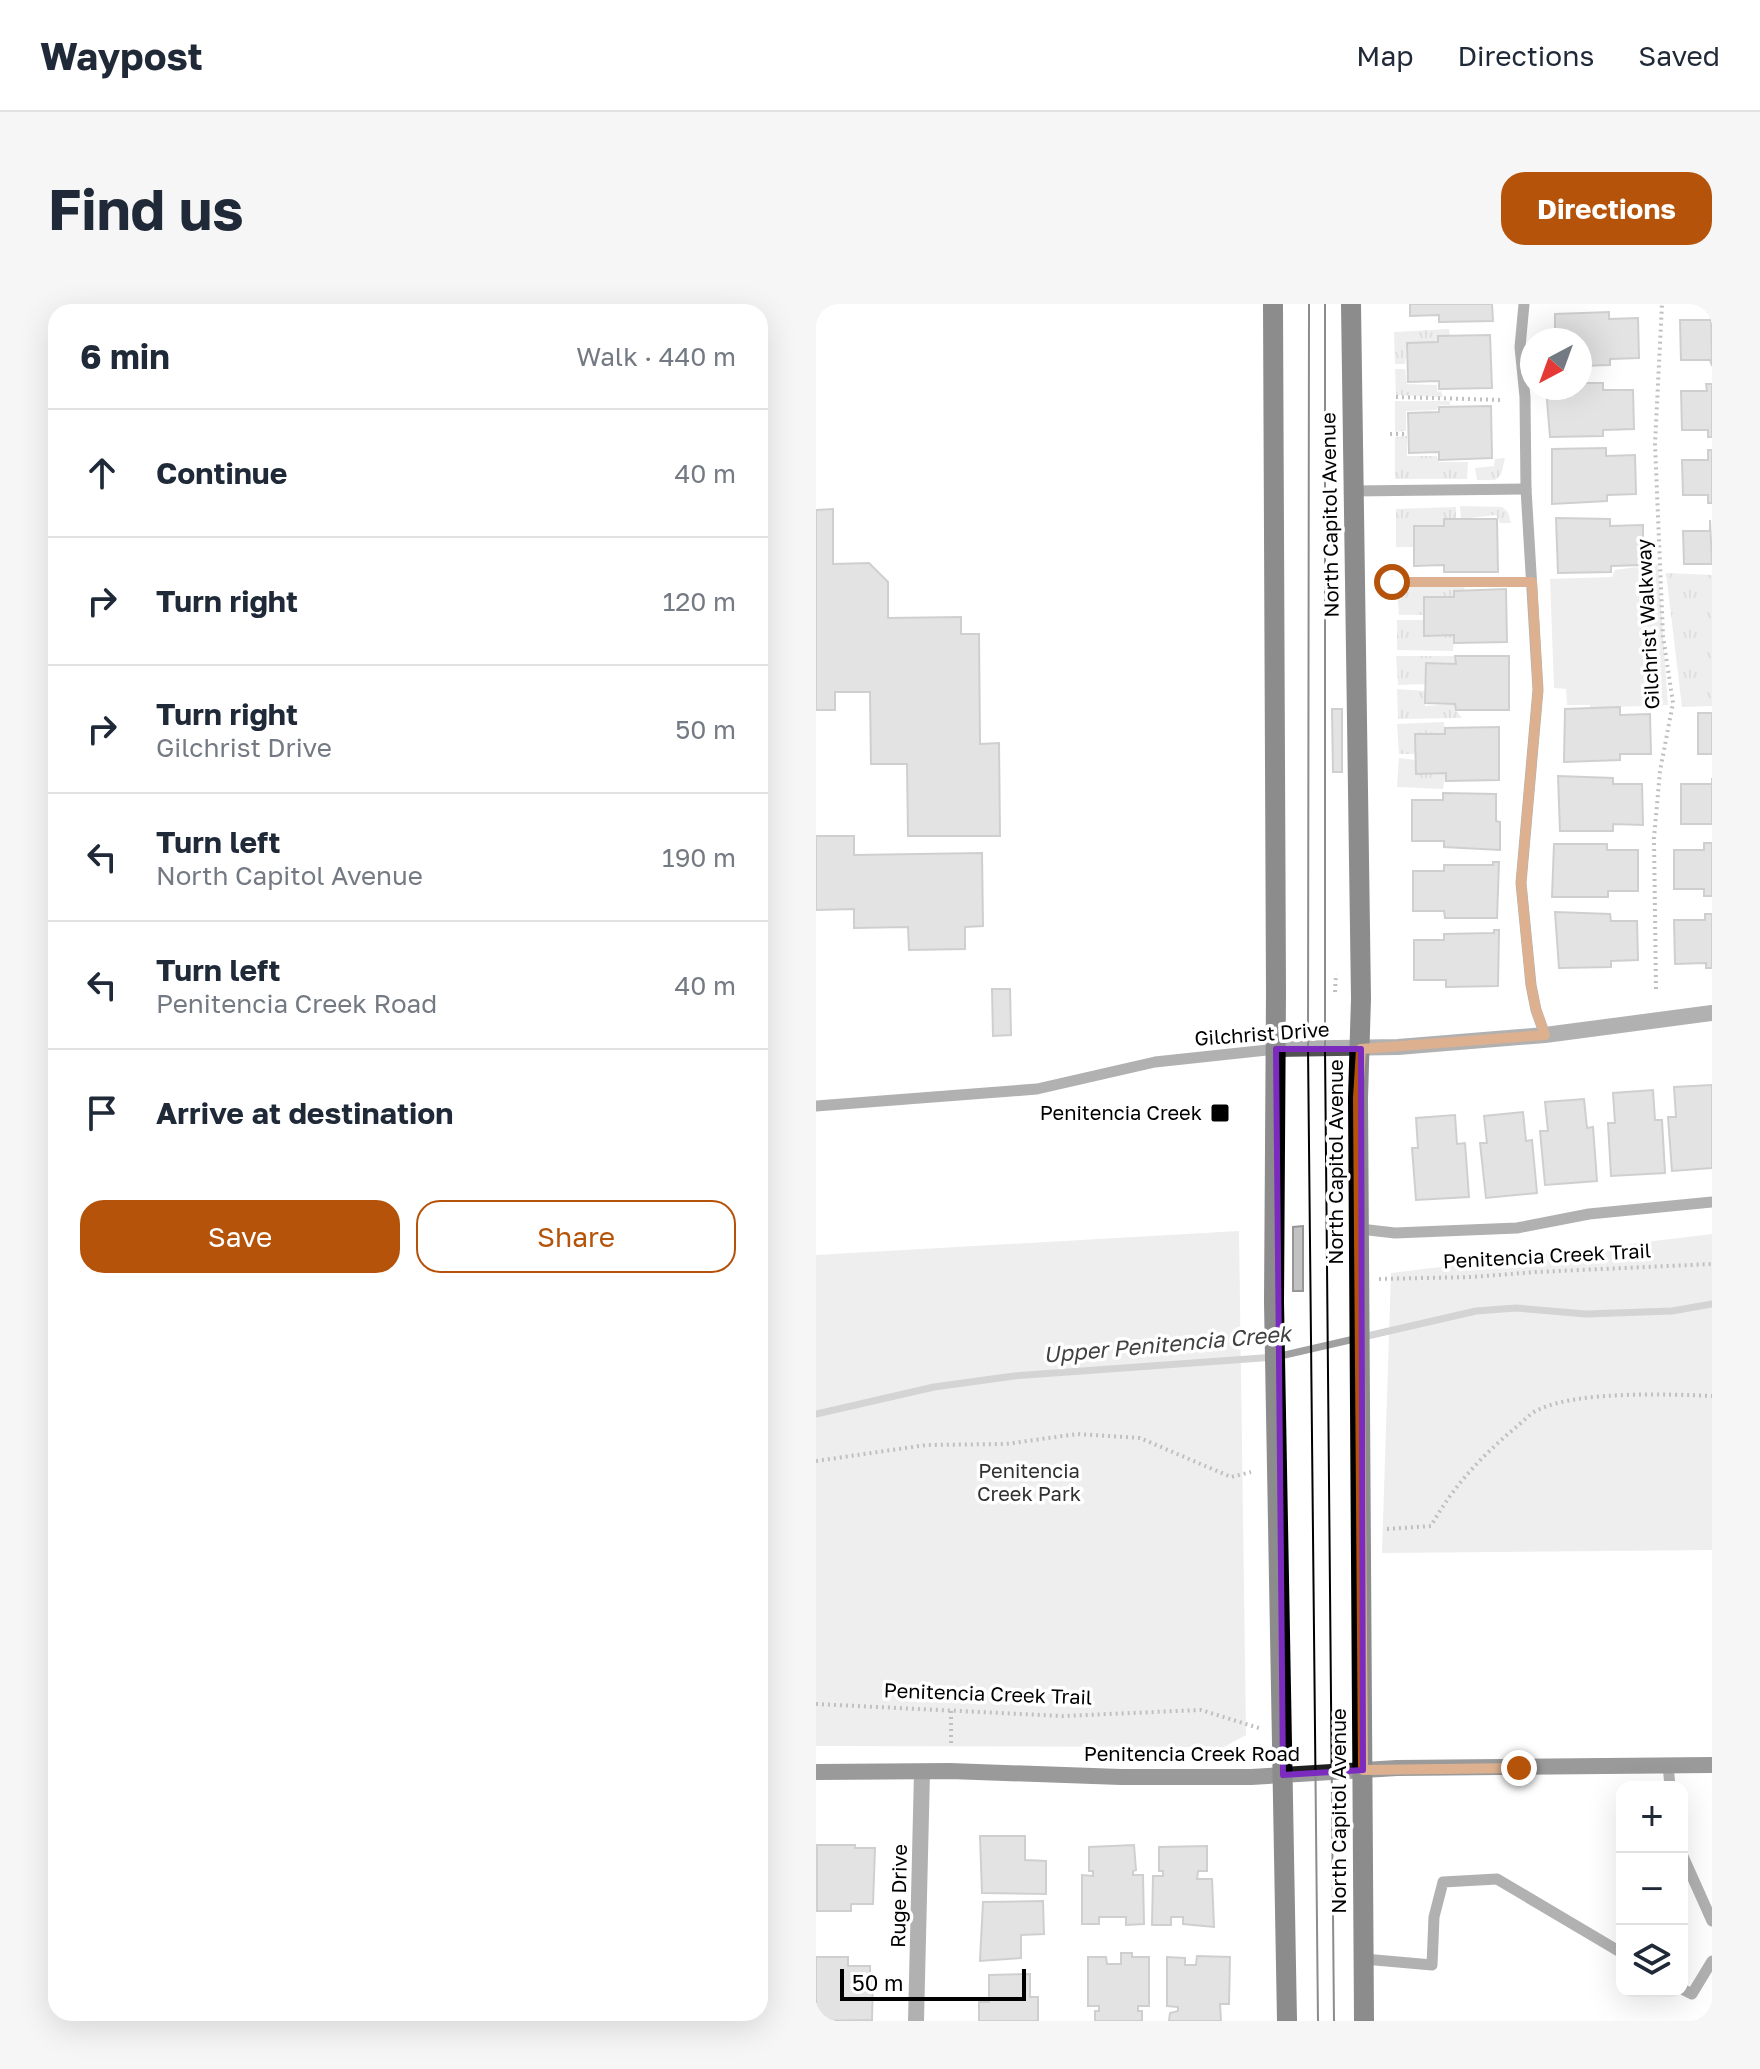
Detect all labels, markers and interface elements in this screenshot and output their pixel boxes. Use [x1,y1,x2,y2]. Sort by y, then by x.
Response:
text: Waypost [40,33,203,78]
text: Map [1356,39,1413,72]
text: Directions [1457,39,1594,72]
text: Saved [1638,39,1720,72]
button: Directions [1501,172,1712,245]
text: Find us [48,175,244,242]
north arrow [1520,328,1592,400]
text: 6 min [80,336,170,376]
text: Walk · 440 m [576,341,736,372]
street label: North Capitol Avenue [1315,412,1343,618]
icon: ahead [80,451,124,495]
text: Continue [156,455,287,491]
text: 40 m [675,458,736,489]
street label: Gilchrist Walkway [1631,538,1663,710]
route start [1374,564,1410,600]
icon: right [80,579,124,623]
text: Turn right [156,583,298,619]
text: 120 m [663,586,736,617]
text: Turn right [156,696,298,732]
icon: right [80,707,124,751]
text: 50 m [675,714,736,745]
text: Gilchrist Drive [156,732,332,763]
text: Turn left [156,824,281,860]
icon: left [80,835,124,879]
text: 190 m [662,842,736,873]
text: North Capitol Avenue [156,860,423,891]
text: Turn left [156,952,281,988]
icon: left [80,963,124,1007]
text: 40 m [675,970,736,1001]
text: Penitencia Creek Road [156,988,437,1019]
street label: Gilchrist Drive [1194,1016,1330,1050]
street label: North Capitol Avenue [1323,1059,1347,1265]
icon: arrive [80,1091,124,1135]
text: Arrive at destination [156,1095,453,1131]
place label: Penitencia Creek [1040,1100,1202,1124]
marker: Penitencia Creek [1209,1102,1231,1124]
button: Save [80,1200,400,1273]
button: Share [416,1200,736,1273]
street label: Penitencia Creek Trail [1442,1238,1652,1272]
water label: Upper Penitencia Creek [1042,1319,1294,1368]
park label: Penitencia Creek Park [977,1458,1081,1505]
street label: Penitencia Creek Trail [883,1677,1093,1709]
street label: North Capitol Avenue [1326,1708,1350,1914]
street label: Penitencia Creek Road [1084,1741,1300,1765]
route end [1501,1750,1537,1786]
map controls [1616,1781,1688,1997]
button: + [1616,1781,1688,1853]
street label: Ruge Drive [885,1844,911,1948]
button: − [1616,1853,1688,1925]
button: layers [1616,1925,1688,1997]
scale bar [840,1965,1026,2001]
text: 50 m [852,1969,903,1996]

